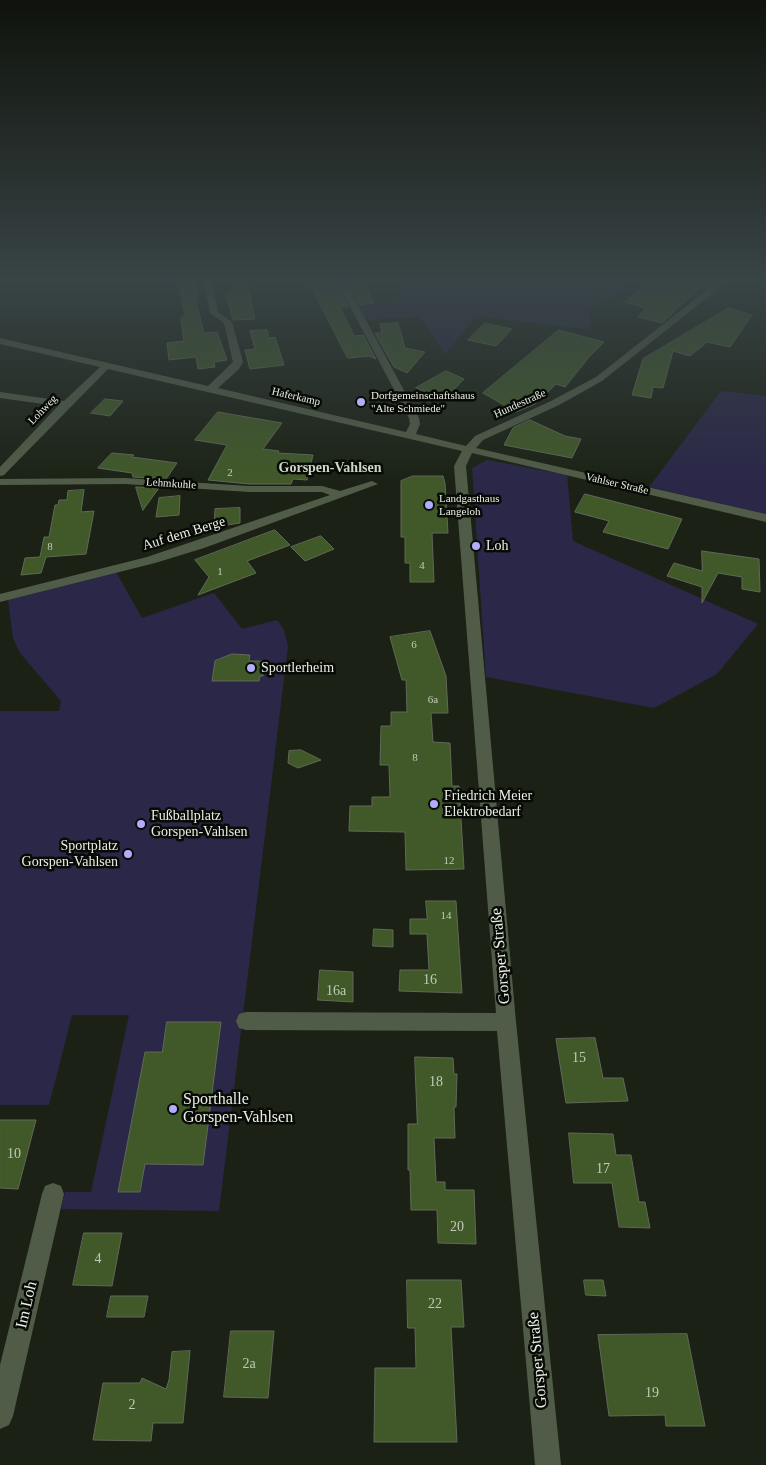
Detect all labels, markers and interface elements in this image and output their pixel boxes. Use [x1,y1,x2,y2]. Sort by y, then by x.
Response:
street label: Haferkamp [270,385,322,409]
street label: Hundestraße [492,387,548,421]
place label: Dorfgemeinschaftshaus "Alte Schmiede" [371,389,475,415]
street label: Lohweg [26,392,60,428]
marker: Dorfgemeinschaftshaus "Alte Schmiede" [355,396,367,408]
district label: Gorspen-Vahlsen [279,460,381,476]
house number: 2 [227,466,233,480]
street label: Vahlser Straße [584,470,650,498]
street label: Lehmkuhle [146,476,196,492]
place label: Landgasthaus Langeloh [439,492,499,518]
marker: Landgasthaus Langeloh [423,499,435,511]
street label: Auf dem Berge [140,513,228,555]
place label: Loh [486,538,509,554]
house number: 8 [47,540,53,554]
marker: Loh [470,540,482,552]
house number: 4 [419,559,425,573]
house number: 1 [217,565,223,579]
house number: 6 [411,638,417,652]
place label: Sportlerheim [261,660,334,676]
marker: Sportlerheim [245,662,257,674]
house number: 6a [428,693,438,707]
house number: 8 [412,751,418,765]
place label: Friedrich Meier Elektrobedarf [444,788,532,820]
marker: Friedrich Meier Elektrobedarf [428,798,440,810]
place label: Fußballplatz Gorspen-Vahlsen [151,808,247,840]
marker: Fußballplatz Gorspen-Vahlsen [135,818,147,830]
place label: Sportplatz Gorspen-Vahlsen [22,838,118,870]
marker: Sportplatz Gorspen-Vahlsen [122,848,134,860]
house number: 12 [444,854,454,868]
street label: Gorsper Straße [487,907,515,1005]
house number: 14 [441,909,452,923]
house number: 16 [423,972,437,988]
house number: 16a [326,983,346,999]
house number: 15 [572,1050,586,1066]
house number: 18 [429,1074,443,1090]
place label: Sporthalle Gorspen-Vahlsen [183,1090,293,1128]
marker: Sporthalle Gorspen-Vahlsen [167,1103,179,1115]
house number: 10 [7,1146,21,1162]
house number: 17 [596,1161,610,1177]
house number: 20 [450,1219,464,1235]
house number: 4 [95,1251,102,1267]
street label: Im Loh [12,1280,42,1330]
house number: 22 [428,1296,442,1312]
street label: Gorsper Straße [524,1311,552,1409]
house number: 2a [242,1356,256,1372]
house number: 19 [645,1385,659,1401]
house number: 2 [128,1397,136,1413]

